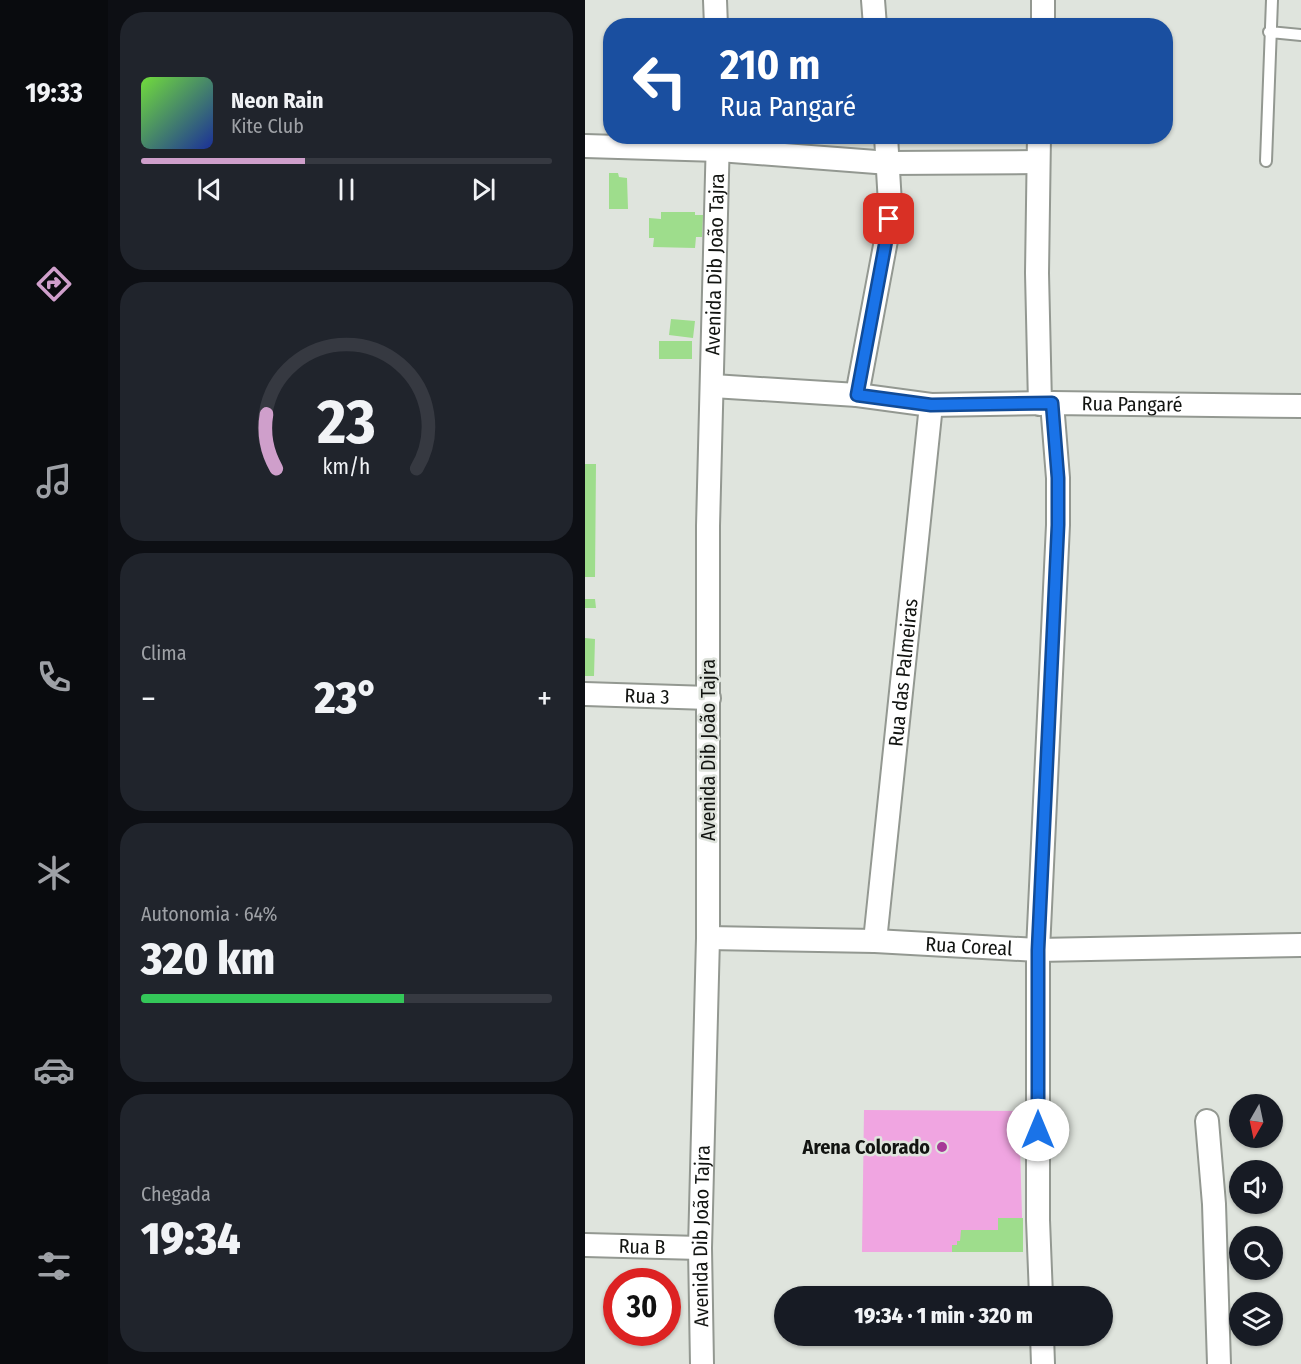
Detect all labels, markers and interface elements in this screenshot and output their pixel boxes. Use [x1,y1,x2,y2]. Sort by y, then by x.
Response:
text: 210 m [720,40,820,90]
icon: left [621,42,699,120]
text: 19:33 [25,77,83,109]
text: Neon Rain [231,87,324,114]
text: Rua Pangaré [720,91,856,123]
text: Kite Club [231,114,304,138]
icon: previous [193,173,226,206]
icon: pause [330,173,363,206]
icon: next [467,173,500,206]
street label: Avenida Dib João Tajra [700,173,729,356]
pin [863,193,914,244]
icon: arrive [872,202,905,235]
icon: directions [33,263,75,305]
text: 23 [316,385,376,460]
street label: Rua Pangaré [1081,391,1183,417]
text: km/h [323,454,370,480]
icon: music [33,460,75,502]
street label: Rua das Palmeiras [883,597,923,748]
text: Clima [141,641,186,665]
icon: phone [33,656,75,698]
street label: Avenida Dib João Tajra [696,659,720,841]
text: 23° [315,671,378,725]
text: − [141,679,156,719]
text: + [537,679,552,719]
street label: Rua 3 [624,683,670,709]
icon: climate [33,852,75,894]
text: Autonomia · 64% [141,902,277,926]
text: 320 km [141,932,275,986]
street label: Rua Coreal [925,932,1013,961]
icon: car [33,1049,75,1091]
north arrow [1229,1094,1283,1148]
map controls [1229,1094,1283,1346]
position arrow [1006,1098,1070,1162]
place label: Arena Colorado [802,1135,930,1159]
marker: Arena Colorado [935,1140,949,1154]
street label: Avenida Dib João Tajra [688,1145,715,1327]
button: sound [1229,1160,1283,1214]
text: Chegada [141,1182,211,1206]
text: 19:34 [141,1212,241,1266]
button: search [1229,1226,1283,1280]
street label: Rua B [618,1234,666,1259]
icon: filters [33,1245,75,1287]
speed limit sign: 30 [603,1268,681,1346]
button: layers [1229,1292,1283,1346]
text: 19:34 · 1 min · 320 m [854,1302,1033,1329]

